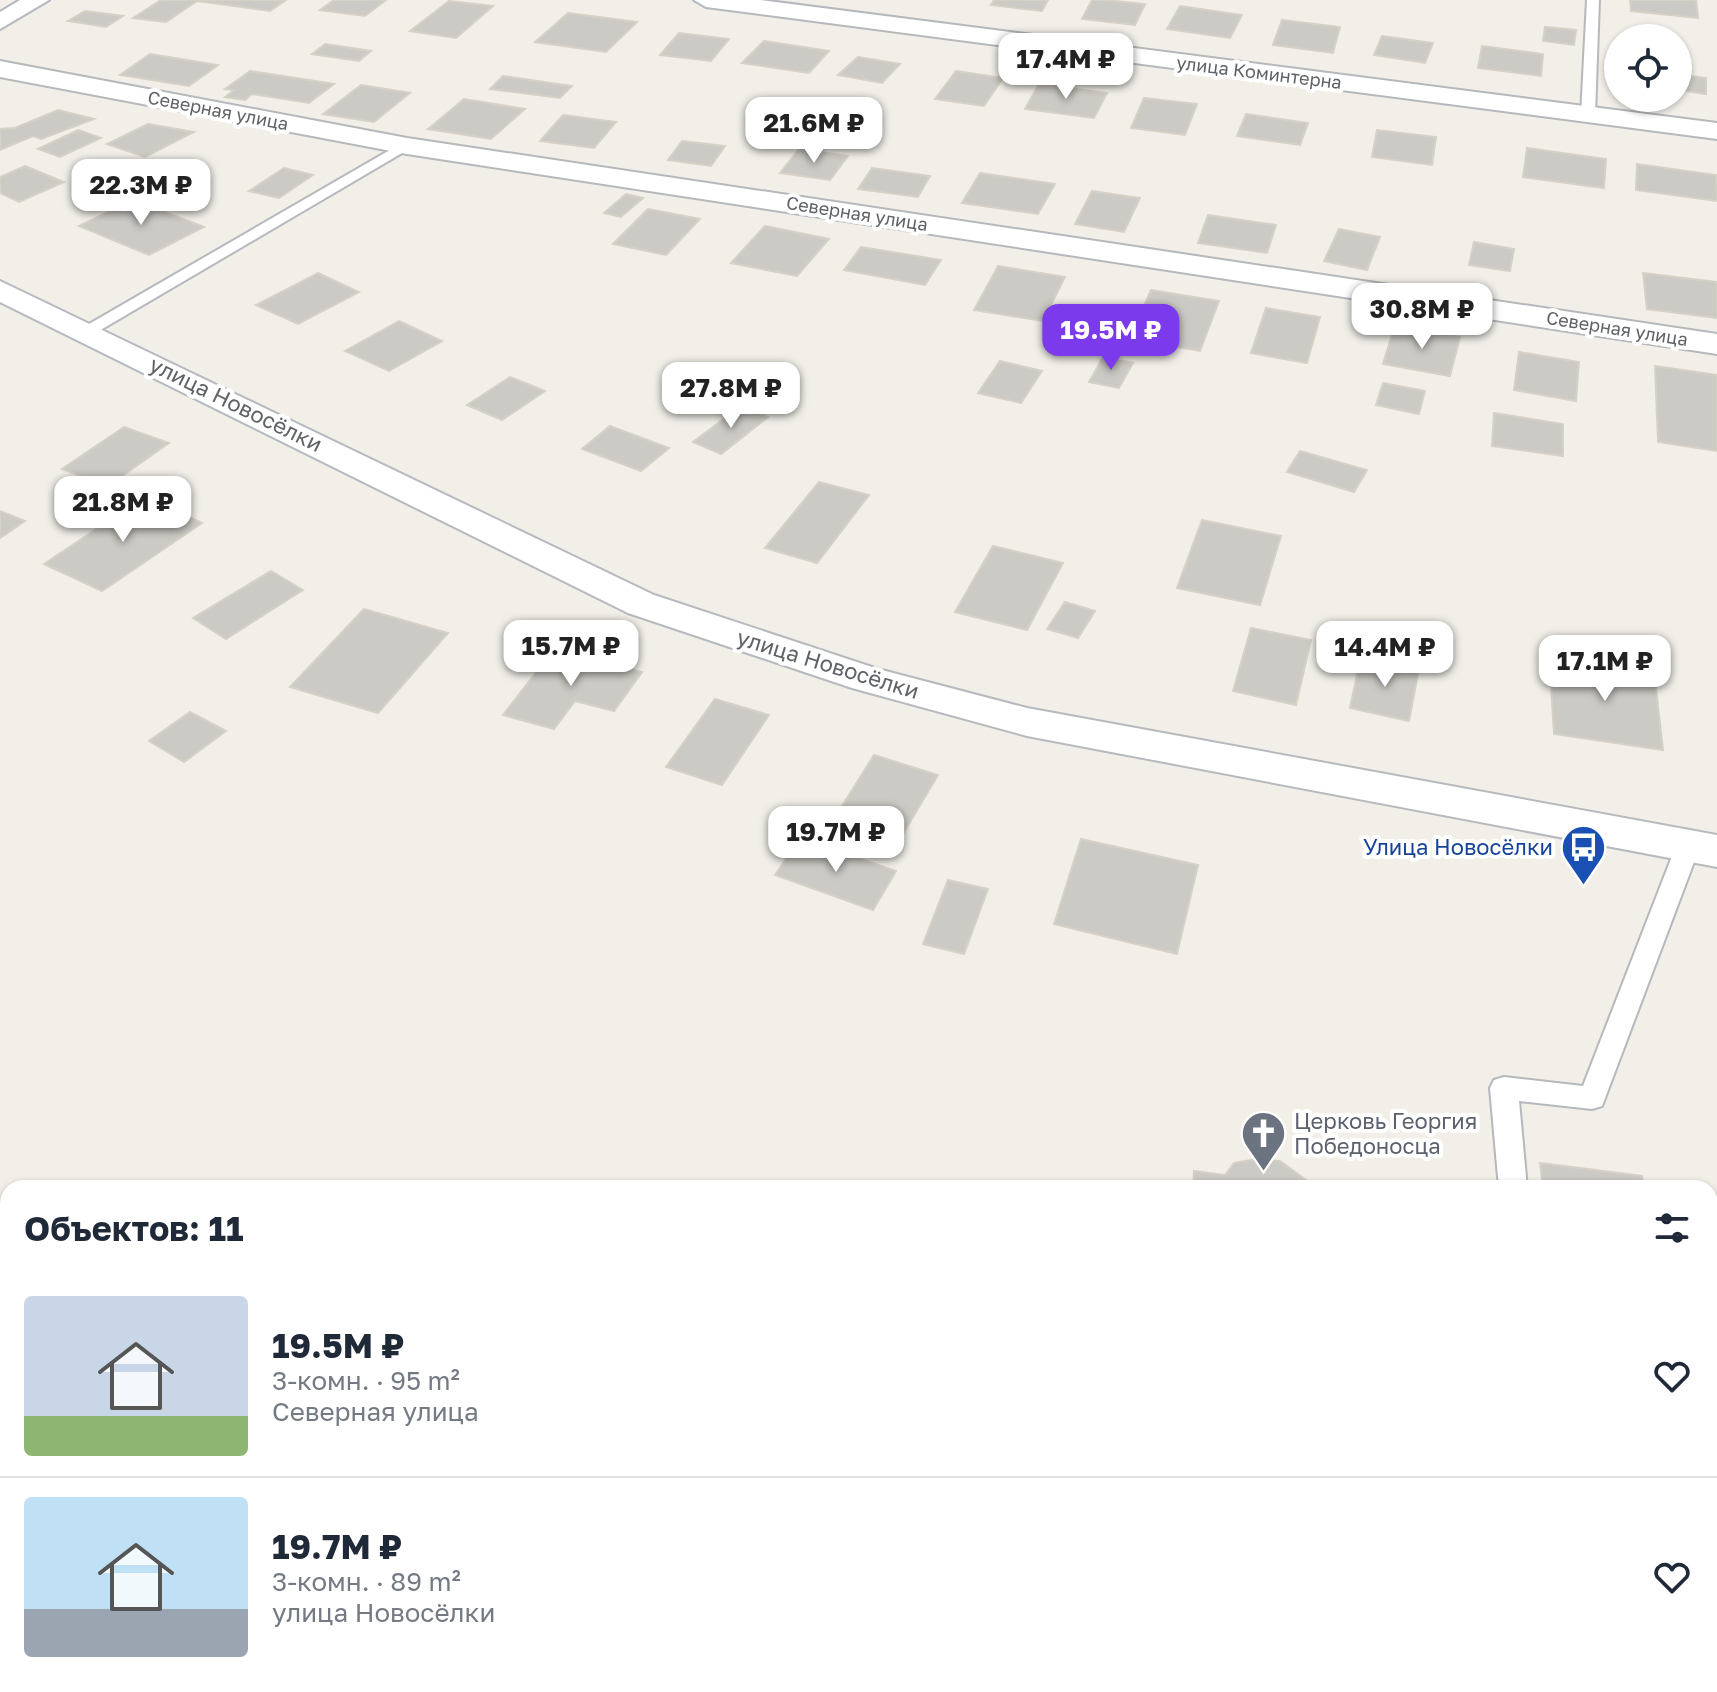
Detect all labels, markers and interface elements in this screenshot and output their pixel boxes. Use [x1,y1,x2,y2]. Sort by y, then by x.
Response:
map controls [1604,24,1692,112]
button: locate [1604,24,1692,112]
pin: 17.4M ₽ [992,33,1140,101]
text: 17.4M ₽ [1016,43,1116,74]
street label: улица Коминтерна [1175,51,1343,93]
street label: Северная улица [146,86,290,134]
pin: 21.6M ₽ [740,97,888,165]
text: 21.6M ₽ [763,107,865,138]
pin: 22.3M ₽ [67,159,215,227]
text: 22.3M ₽ [89,169,193,200]
street label: Северная улица [785,191,930,235]
pin: 30.8M ₽ [1348,283,1496,351]
text: 30.8M ₽ [1370,293,1474,324]
pin: 19.5M ₽ [1037,304,1185,372]
street label: Северная улица [1545,306,1690,350]
text: 19.5M ₽ [1060,314,1162,345]
street label: улица Новосёлки [145,350,327,457]
pin: 27.8M ₽ [657,362,805,430]
text: 27.8M ₽ [680,372,782,403]
pin: 21.8M ₽ [49,476,197,544]
text: 21.8M ₽ [72,486,174,517]
pin: 15.7M ₽ [497,620,645,688]
pin: 14.4M ₽ [1311,621,1459,689]
street label: улица Новосёлки [734,623,922,704]
text: 15.7M ₽ [522,630,620,661]
text: 14.4M ₽ [1334,631,1436,662]
pin: 17.1M ₽ [1531,635,1679,703]
text: 17.1M ₽ [1557,645,1653,676]
pin: 19.7M ₽ [762,806,910,874]
text: 19.7M ₽ [786,816,886,847]
bus stop icon: Улица Новосёлки [1560,823,1608,886]
place label: Улица Новосёлки [1363,833,1553,860]
place label: Церковь Георгия Победоносца [1294,1107,1477,1159]
church icon: Церковь Георгия Победоносца [1239,1110,1287,1173]
icon: filters [1650,1206,1694,1250]
text: Объектов: 11 [24,1208,243,1248]
text: 19.5M ₽ [272,1325,404,1365]
icon: home [88,1328,184,1424]
icon: heart [1650,1354,1694,1398]
text: 3-комн. · 95 m² [272,1365,460,1396]
text: Северная улица [272,1396,479,1427]
text: 19.7M ₽ [272,1526,402,1566]
icon: home [88,1529,184,1625]
icon: heart [1650,1555,1694,1599]
text: 3-комн. · 89 m² [272,1566,461,1597]
text: улица Новосёлки [272,1597,495,1628]

